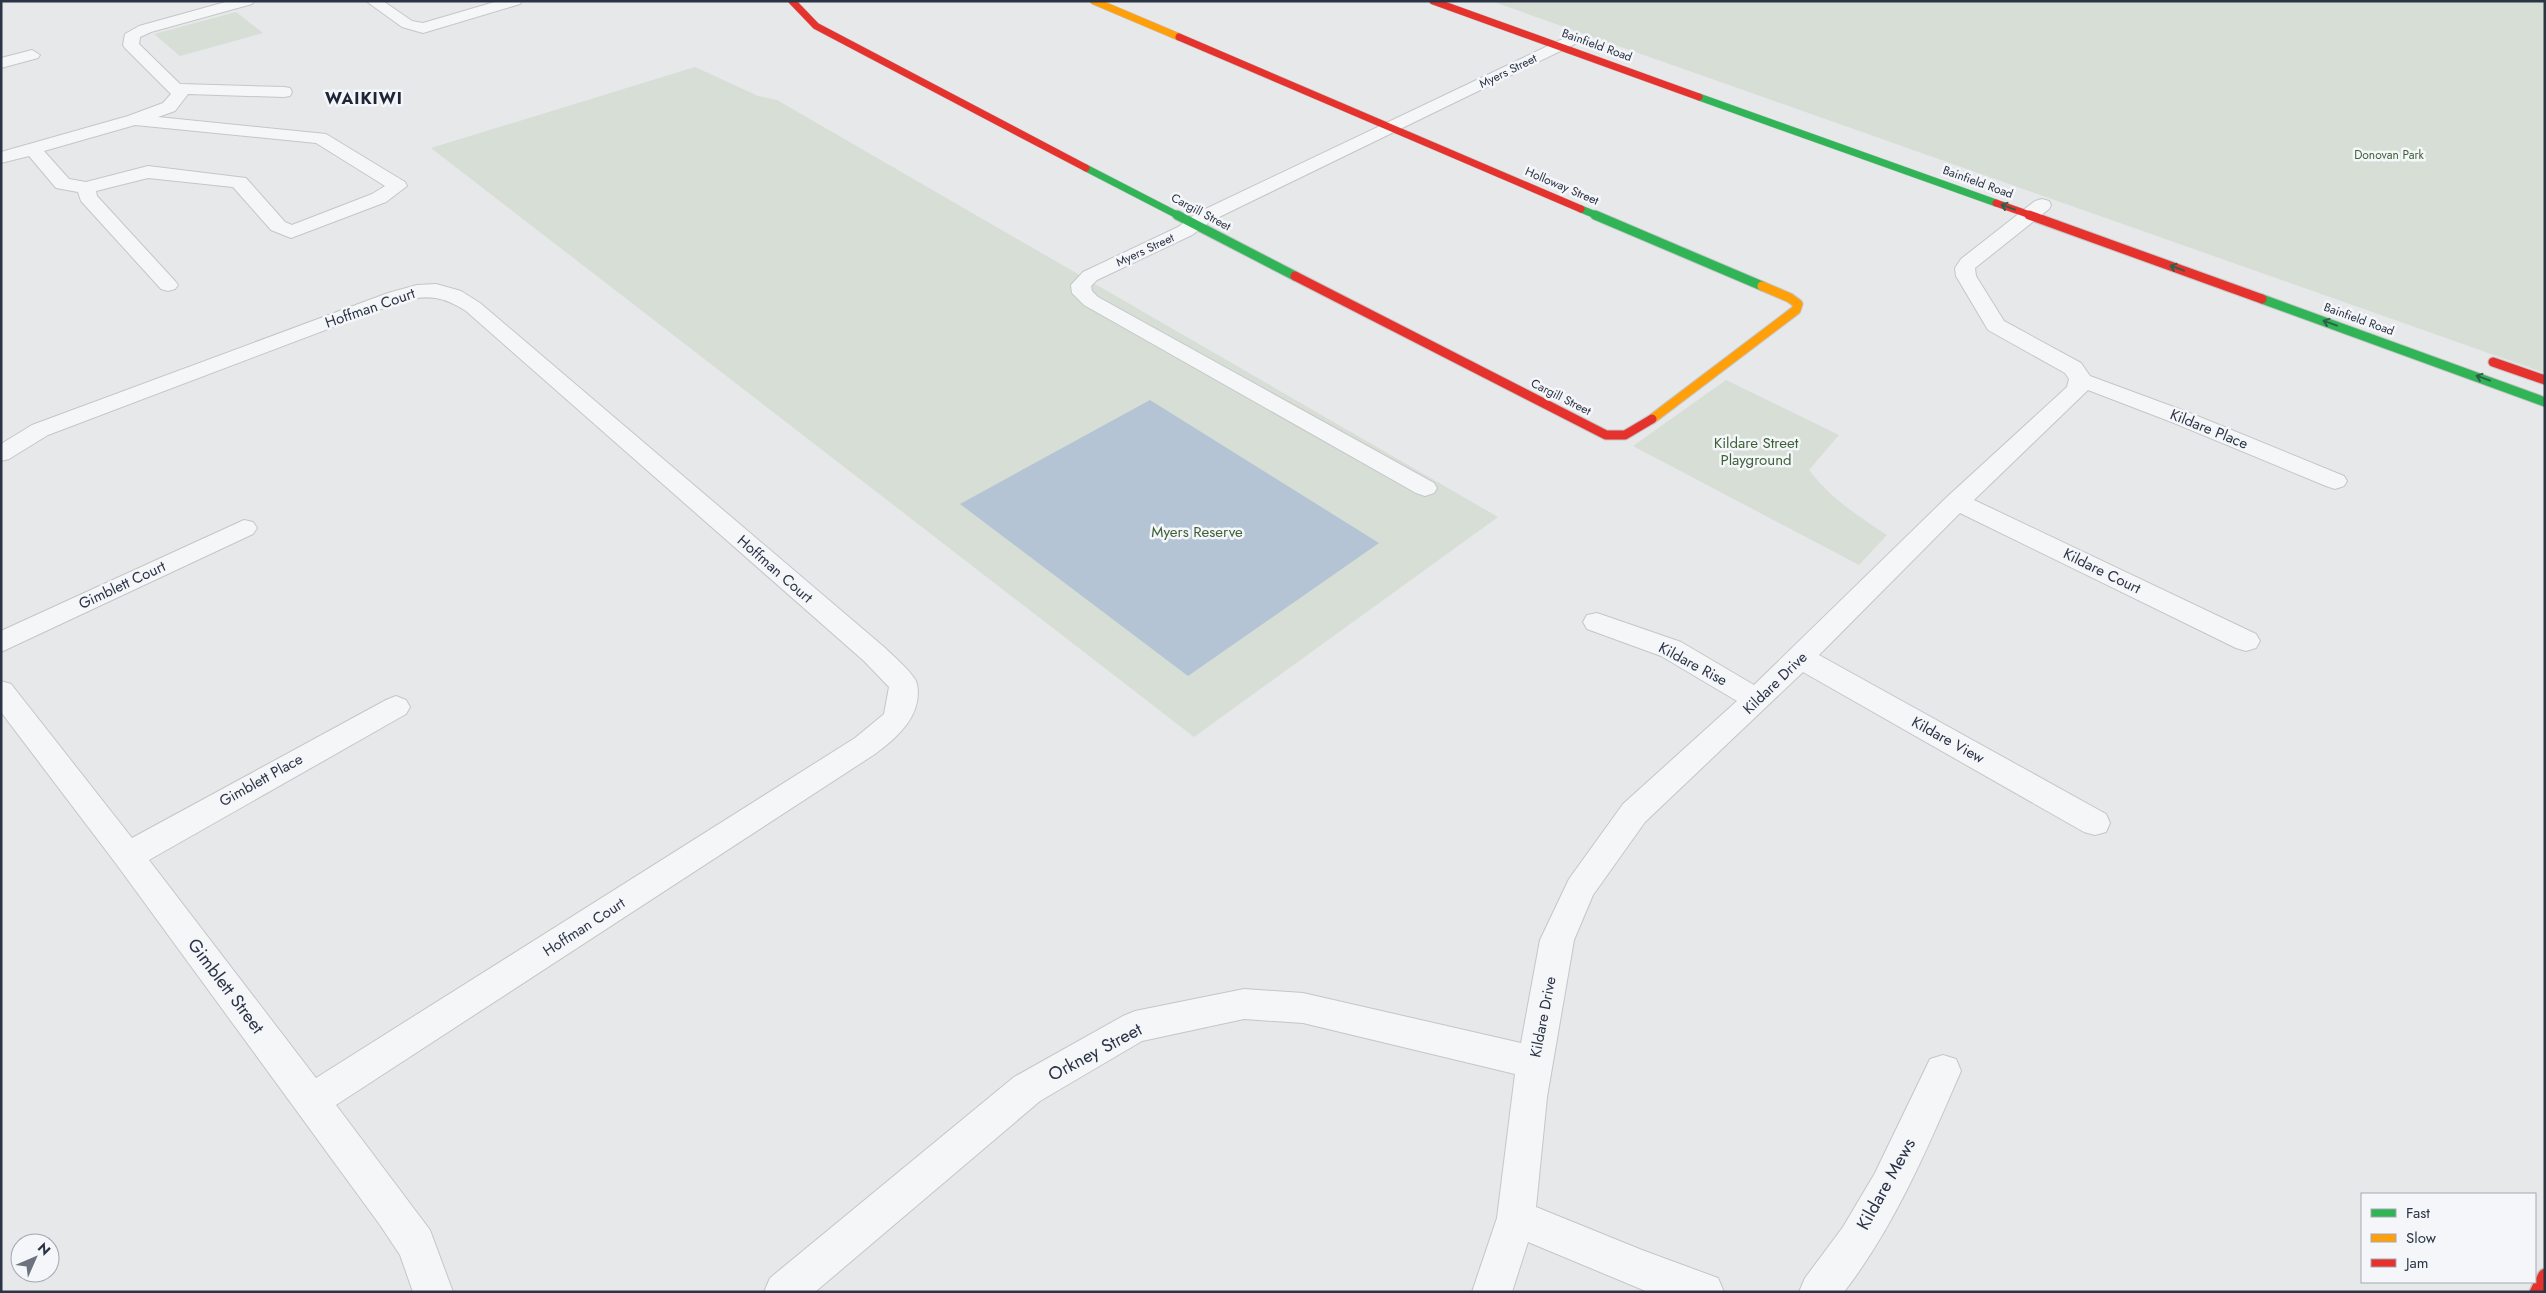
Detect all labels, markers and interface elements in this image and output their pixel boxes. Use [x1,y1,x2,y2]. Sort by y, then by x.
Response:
street label: Bainfield Road [1559,24,1635,66]
street label: Myers Street [1476,49,1540,93]
district label: WAIKIWI [325,87,403,110]
park label: Donovan Park [2354,146,2425,164]
street label: Bainfield Road [1940,161,2016,203]
street label: Holloway Street [1522,162,1602,210]
street label: Cargill Street [1168,189,1234,235]
one-way arrow [2001,202,2016,211]
street label: Myers Street [1113,229,1177,271]
one-way arrow [2170,263,2186,272]
street label: Hoffman Court [322,282,418,334]
street label: Bainfield Road [2321,298,2397,340]
one-way arrow [2323,318,2339,327]
one-way arrow [2476,373,2491,382]
street label: Cargill Street [1528,374,1594,420]
street label: Kildare Place [2167,403,2252,455]
park label: Kildare Street Playground [1714,432,1799,471]
park label: Myers Reserve [1151,521,1243,543]
street label: Hoffman Court [732,530,818,608]
street label: Kildare Court [2060,543,2145,599]
street label: Gimblett Court [75,555,169,615]
street label: Kildare Rise [1655,637,1731,691]
street label: Kildare Drive [1738,646,1812,719]
street label: Kildare View [1908,711,1989,769]
street label: Gimblett Place [215,748,307,812]
street label: Hoffman Court [539,892,630,962]
street label: Gimblett Street [182,933,271,1040]
street label: Kildare Drive [1524,974,1562,1059]
street label: Orkney Street [1043,1016,1147,1088]
street label: Kildare Mews [1850,1133,1922,1235]
legend [2361,1193,2536,1283]
text: Fast [2406,1202,2430,1224]
text: Slow [2406,1227,2437,1249]
north arrow [10,1233,60,1283]
text: N [33,1238,55,1260]
text: Jam [2404,1252,2429,1274]

